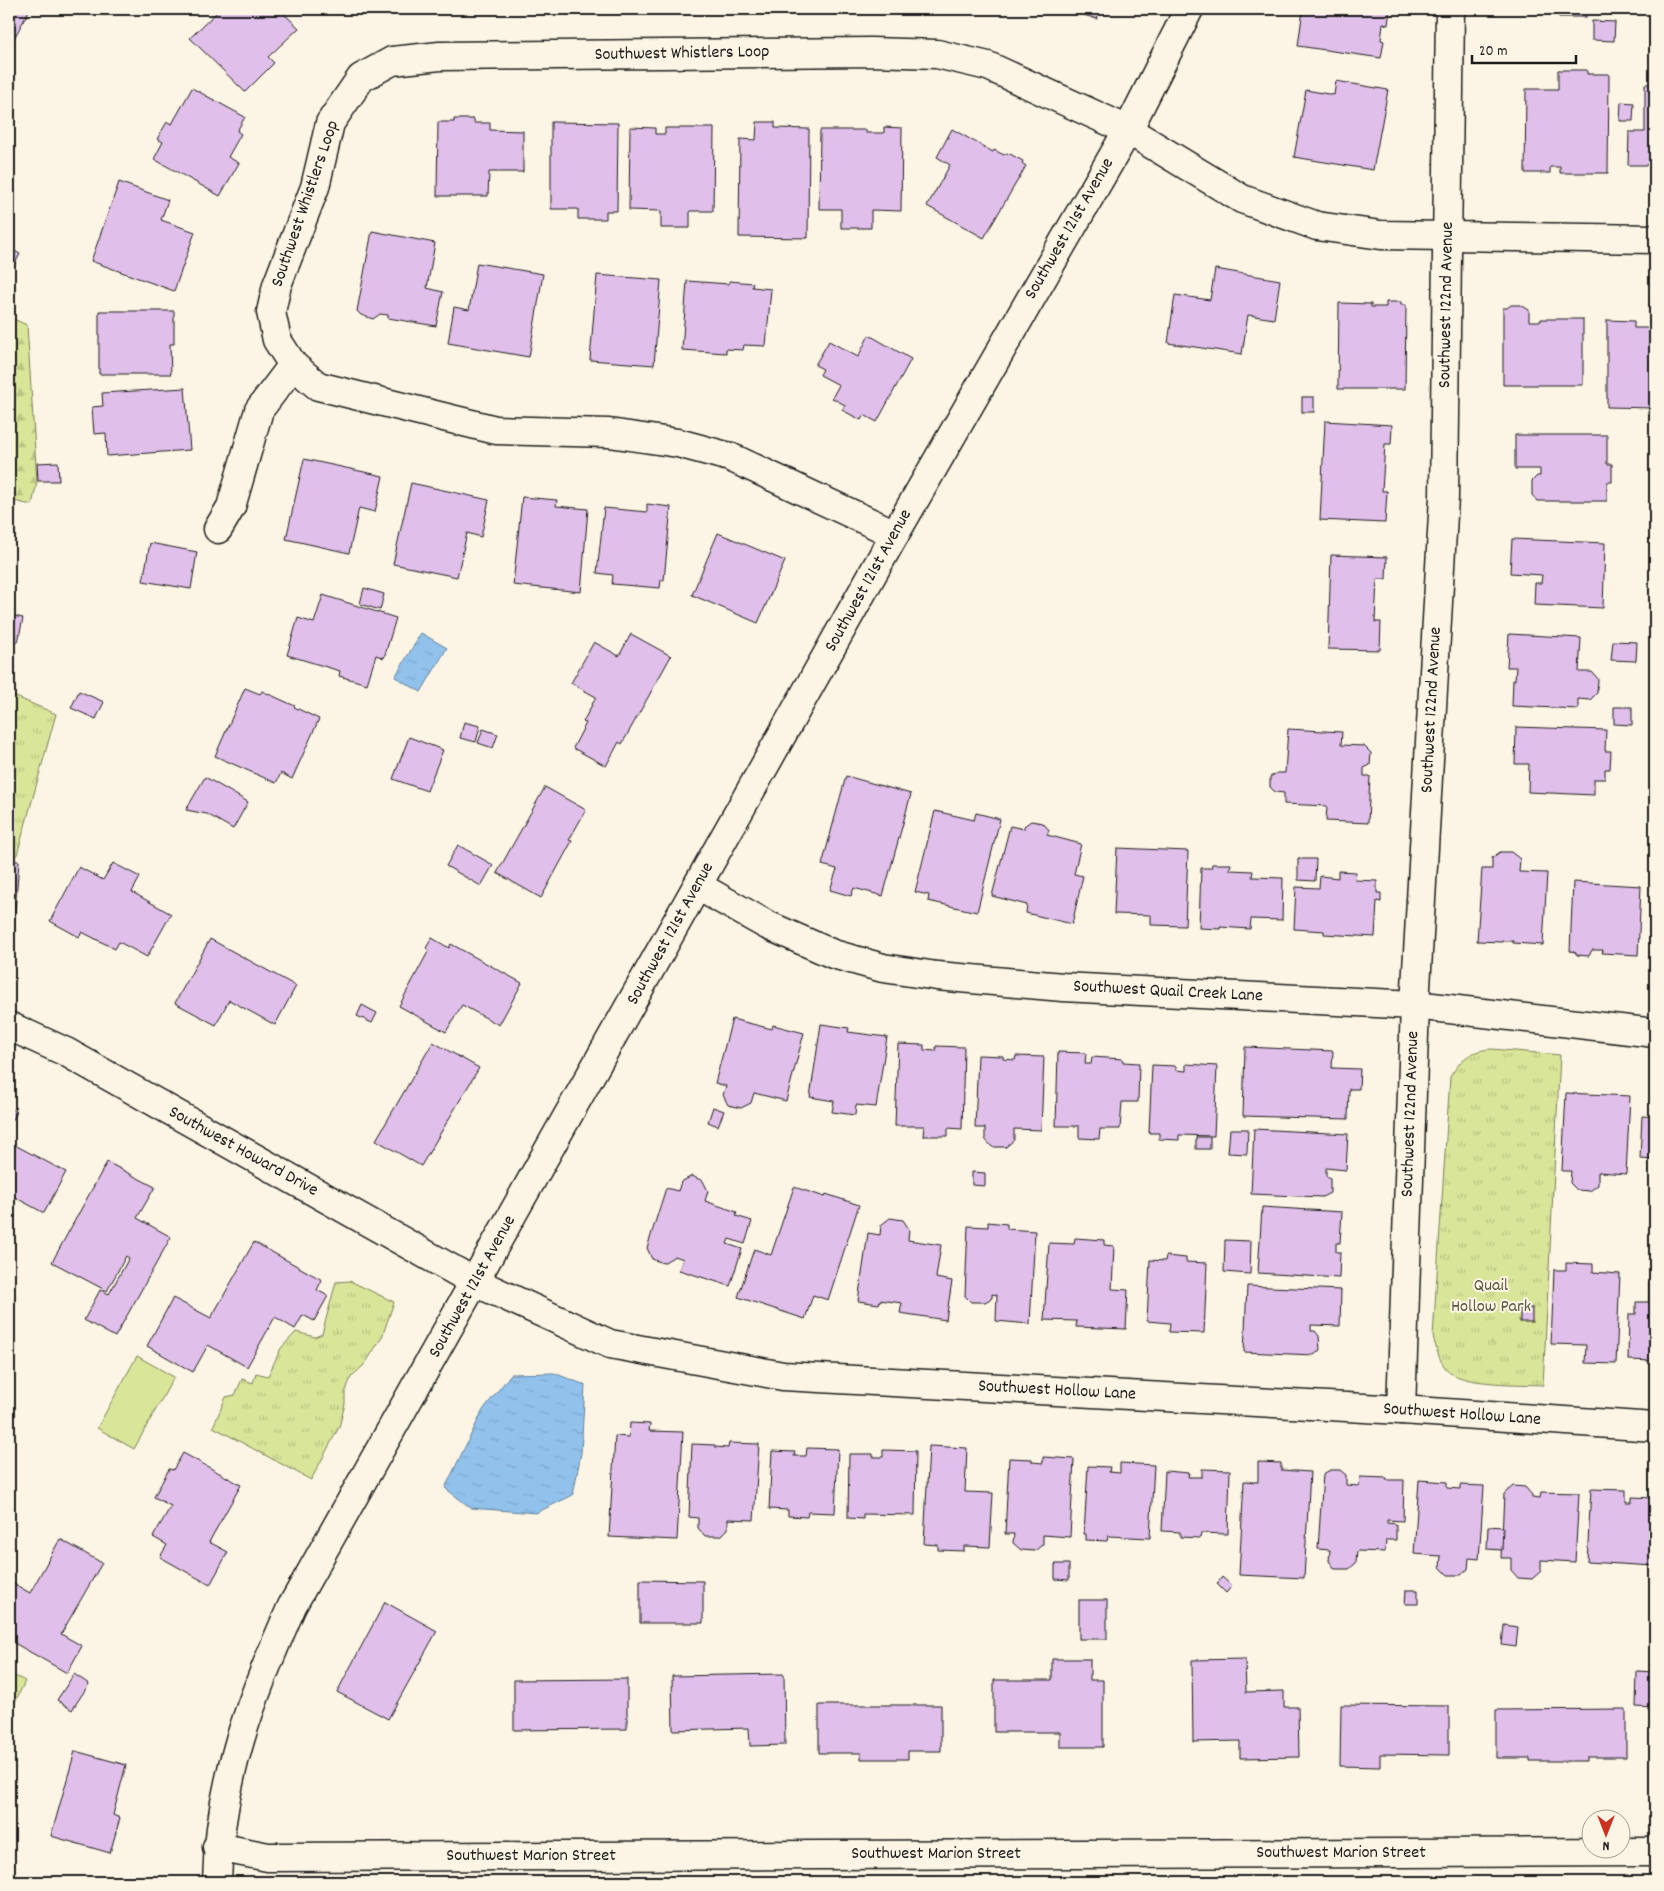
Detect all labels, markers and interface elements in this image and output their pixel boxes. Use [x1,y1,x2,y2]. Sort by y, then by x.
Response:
scale bar [1472,32,1575,64]
street label: Southwest Whistlers Loop [594,40,770,68]
text: 20 m [1479,41,1507,63]
street label: Southwest Whistlers Loop [266,117,346,291]
street label: Southwest 121st Avenue [1019,153,1121,304]
street label: Southwest 122nd Avenue [1433,222,1461,388]
street label: Southwest 121st Avenue [819,505,919,657]
street label: Southwest 122nd Avenue [1415,626,1449,794]
street label: Southwest 121st Avenue [621,858,721,1010]
street label: Southwest Quail Creek Lane [1073,975,1263,1009]
street label: Southwest 122nd Avenue [1396,1030,1426,1198]
street label: Southwest Howard Drive [164,1100,322,1204]
street label: Southwest 121st Avenue [423,1211,523,1363]
park label: Quail Hollow Park [1451,1274,1531,1320]
street label: Southwest Hollow Lane [977,1374,1137,1408]
street label: Southwest Hollow Lane [1382,1397,1542,1433]
north arrow [1582,1808,1632,1858]
text: N [1602,1835,1609,1855]
street label: Southwest Marion Street [1256,1841,1426,1866]
street label: Southwest Marion Street [851,1842,1021,1867]
street label: Southwest Marion Street [446,1844,616,1869]

